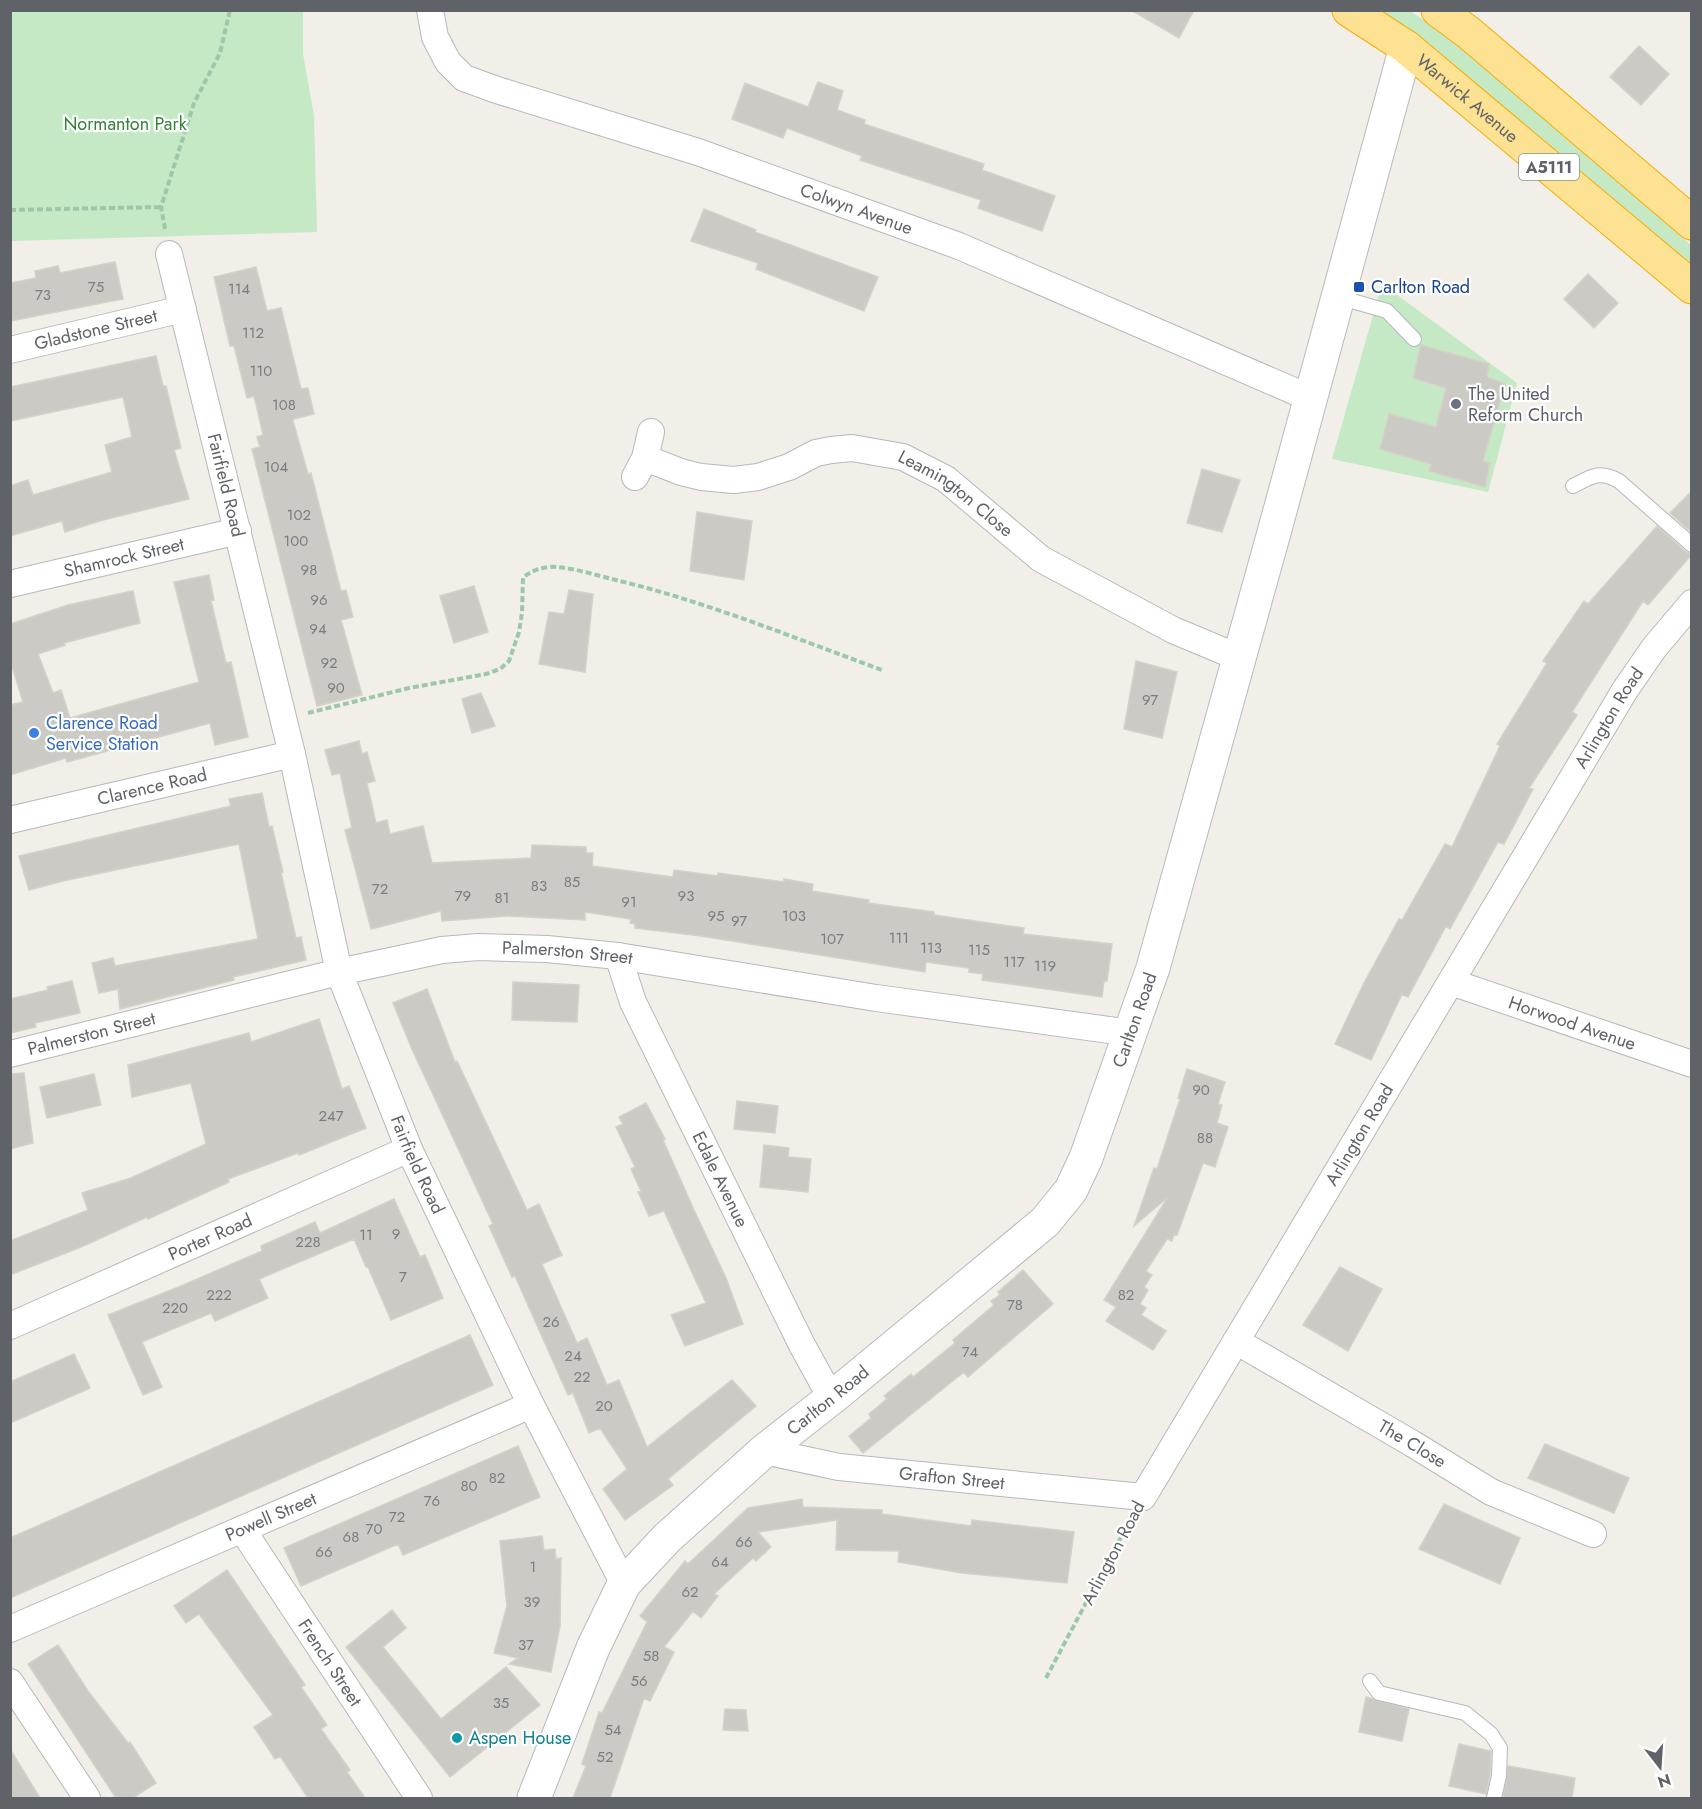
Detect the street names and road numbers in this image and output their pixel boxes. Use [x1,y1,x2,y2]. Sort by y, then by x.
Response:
street label: Warwick Avenue [1411,48,1524,149]
road number: A5111 [1519,154,1579,180]
street label: Colwyn Avenue [796,177,916,241]
street label: Gladstone Street [32,302,160,357]
street label: Fairfield Road [201,431,251,540]
street label: Leamington Close [894,444,1019,543]
street label: Shamrock Street [61,531,187,584]
street label: Arlington Road [1568,662,1650,773]
street label: Clarence Road [95,761,210,812]
street label: Palmerston Street [502,935,635,971]
street label: Carlton Road [1106,969,1163,1071]
street label: Horwood Avenue [1505,990,1639,1057]
street label: Palmerston Street [25,1005,159,1062]
street label: Arlington Road [1319,1079,1400,1191]
street label: Fairfield Road [384,1112,451,1218]
street label: Edale Avenue [686,1127,755,1232]
street label: Porter Road [164,1207,256,1267]
street label: Carlton Road [781,1359,875,1442]
street label: The Close [1373,1413,1451,1474]
street label: Grafton Street [898,1460,1006,1496]
street label: Powell Street [221,1485,321,1548]
street label: Arlington Road [1075,1496,1151,1610]
street label: French Street [292,1614,369,1712]

